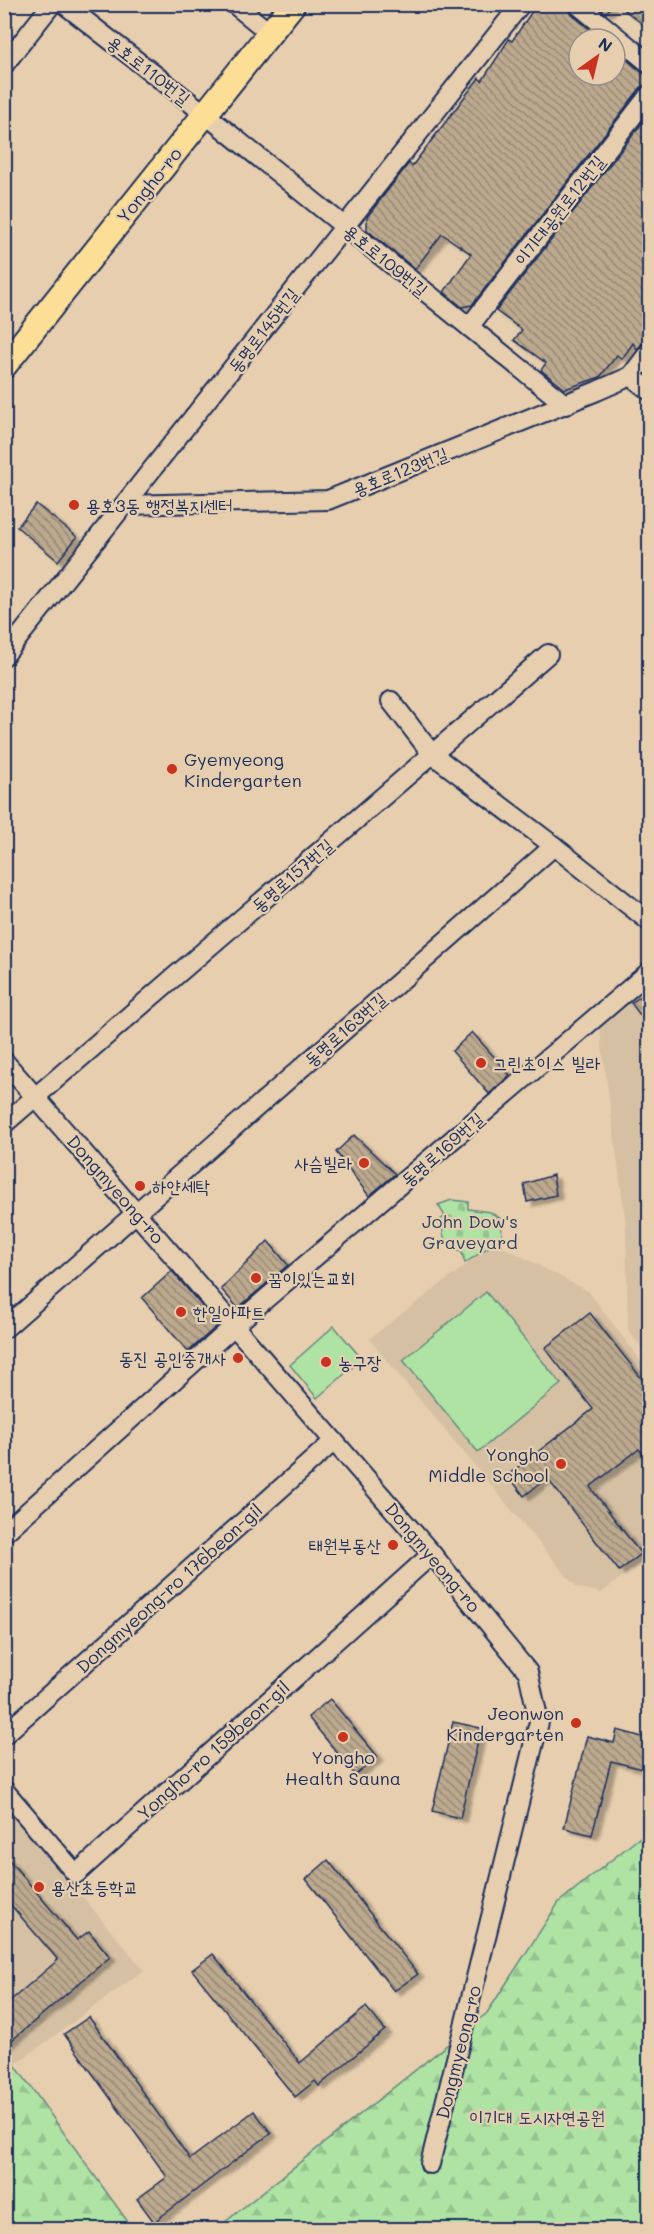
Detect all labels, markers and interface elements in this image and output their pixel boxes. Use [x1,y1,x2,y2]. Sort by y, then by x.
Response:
north arrow [567,27,627,87]
street label: 용호로110번길 [102,30,196,110]
text: N [595,32,617,56]
street label: Yongho-ro [111,142,187,228]
street label: 이기대공원로12번길 [508,149,610,270]
street label: 용호로109번길 [339,219,434,302]
street label: 동명로145번길 [222,282,304,377]
street label: 용호로123번길 [349,441,452,501]
place label: 용호3동 행정복지센터 [86,493,233,517]
marker: 용호3동 행정복지센터 [67,498,81,512]
place label: Gyemyeong Kindergarten [184,747,302,792]
marker: Gyemyeong Kindergarten [165,762,179,776]
street label: 동명로157번길 [246,832,338,917]
street label: 동명로163번길 [299,986,392,1071]
place label: 그린초이스 빌라 [493,1051,601,1075]
marker: 그린초이스 빌라 [474,1056,488,1070]
street label: 동명로169번길 [396,1106,489,1192]
street label: Dongmyeong-ro [62,1130,170,1249]
place label: 사슴빌라 [294,1151,353,1175]
marker: 사슴빌라 [357,1156,371,1170]
place label: 하얀세탁 [152,1174,210,1198]
marker: 하얀세탁 [133,1179,147,1193]
park label: John Dow's Graveyard [422,1209,518,1254]
place label: 꿈이있는교회 [268,1266,355,1290]
marker: 꿈이있는교회 [249,1271,263,1285]
place label: 한일아파트 [193,1300,265,1324]
marker: 한일아파트 [174,1305,188,1319]
place label: 동진 공인중개사 [119,1346,227,1370]
place label: 농구장 [338,1350,381,1374]
marker: 동진 공인중개사 [231,1351,245,1365]
marker: 농구장 [319,1355,333,1369]
place label: Yongho Middle School [428,1442,549,1487]
marker: Yongho Middle School [554,1457,568,1471]
street label: Dongmyeong-ro [380,1497,486,1617]
street label: Dongmyeong-ro 176beon-gil [71,1498,267,1678]
place label: 태원부동산 [309,1533,382,1557]
marker: 태원부동산 [386,1538,400,1552]
street label: Yongho-ro 159beon-gil [132,1675,294,1825]
place label: Jeonwon Kindergarten [446,1701,564,1746]
marker: Jeonwon Kindergarten [569,1716,583,1730]
marker: Yongho Health Sauna [336,1730,350,1744]
place label: Yongho Health Sauna [285,1745,401,1790]
place label: 용산초등학교 [51,1875,138,1899]
marker: 용산초등학교 [32,1880,46,1894]
street label: Dongmyeong-ro [430,1982,486,2121]
park label: 이기대 도시자연공원 [469,2105,605,2129]

